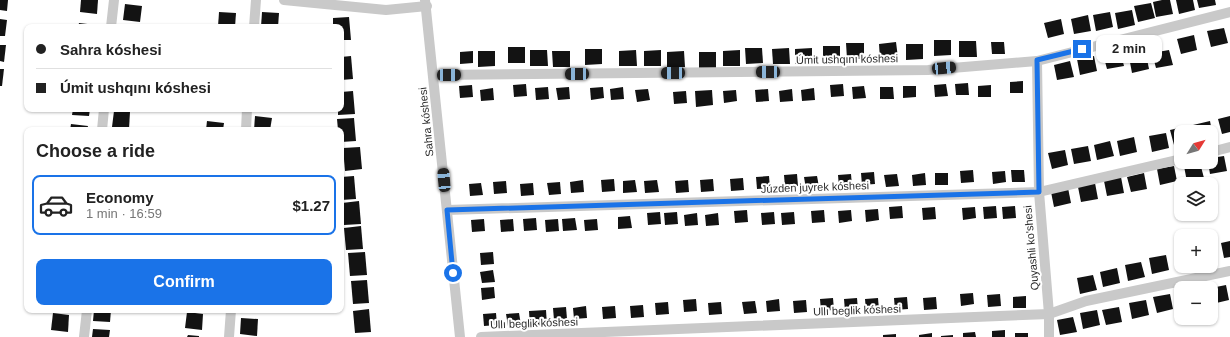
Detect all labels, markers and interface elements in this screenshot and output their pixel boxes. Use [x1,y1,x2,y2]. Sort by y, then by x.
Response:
callout: 2 min [1096,35,1162,63]
route end [1073,40,1091,58]
text: Sahra kóshesi [60,41,162,58]
text: 2 min [1112,41,1146,56]
street label: Úmit ushqını kóshesi [796,52,898,66]
car [932,61,956,75]
car [756,66,780,78]
car [661,67,685,79]
car [565,68,589,80]
car [437,69,461,81]
text: Úmit ushqını kóshesi [60,79,211,96]
street label: Sahra kóshesi [416,87,436,157]
north arrow [1174,125,1218,169]
map controls [1174,125,1218,325]
text: Choose a ride [36,141,155,161]
car [437,168,451,192]
button: layers [1174,177,1218,221]
street label: Júzden juyrek kóshesi [761,179,869,195]
icon: car [38,187,74,223]
text: Economy [86,189,154,206]
text: $1.27 [292,197,330,214]
street label: Quyashli ko'shesi [1021,205,1041,291]
text: 1 min · 16:59 [86,206,162,221]
button: + [1174,229,1218,273]
button: Confirm [36,259,332,305]
route start [444,264,462,282]
button: − [1174,281,1218,325]
street label: Ullı beglik kóshesi [813,302,901,318]
street label: Ullı beglik kóshesi [490,315,578,331]

